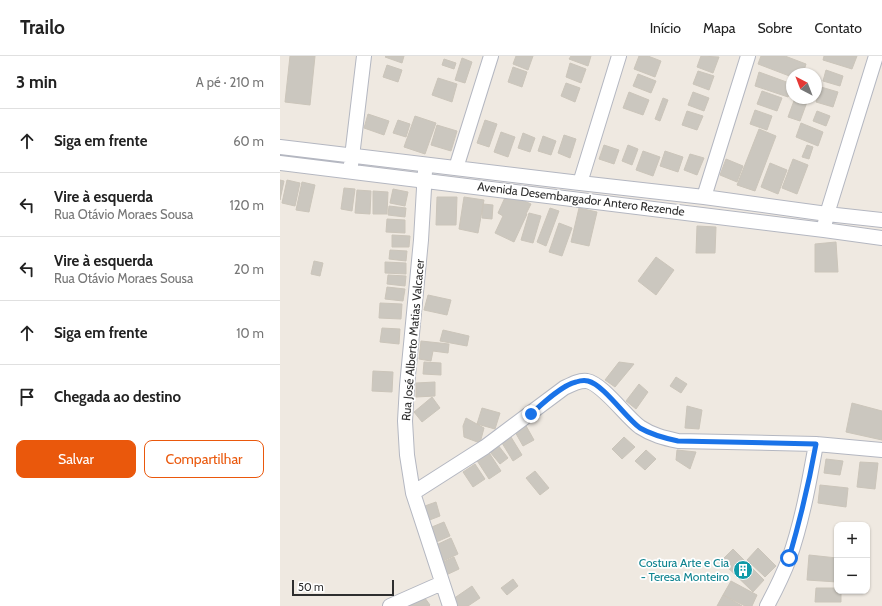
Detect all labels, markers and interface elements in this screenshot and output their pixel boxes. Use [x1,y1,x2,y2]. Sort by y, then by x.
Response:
text: Trailo [20,16,65,39]
text: Início [650,19,681,37]
text: Mapa [703,19,735,37]
text: Sobre [757,19,792,37]
text: Contato [814,19,862,37]
north arrow [786,68,822,104]
text: 3 min [16,72,57,92]
text: A pé · 210 m [196,74,264,90]
icon: ahead [16,130,38,152]
text: Siga em frente [54,132,147,150]
text: 60 m [233,133,264,149]
street label: Avenida Desembargador Antero Rezende [477,178,686,219]
text: Vire à esquerda [54,188,153,206]
icon: left [16,194,38,216]
text: 120 m [230,197,264,213]
text: Rua Otávio Moraes Sousa [54,206,193,222]
text: Vire à esquerda [54,252,153,270]
icon: left [16,258,38,280]
street label: Rua José Alberto Matias Valcacer [398,258,427,421]
text: 20 m [234,261,264,277]
text: Rua Otávio Moraes Sousa [54,270,193,286]
icon: ahead [16,322,38,344]
text: Siga em frente [54,324,147,342]
text: 10 m [236,325,264,341]
icon: arrive [16,386,38,408]
text: Chegada ao destino [54,388,181,406]
route end [522,405,540,423]
button: Salvar [16,440,136,478]
button: Compartilhar [144,440,264,478]
map controls [834,522,870,594]
button: + [834,522,870,558]
route start [780,549,798,567]
place label: Costura Arte e Cia - Teresa Monteiro [639,555,729,584]
button: − [834,558,870,594]
building icon: Costura Arte e Cia - Teresa Monteiro [732,559,754,581]
scale bar [292,578,394,597]
text: 50 m [298,580,324,594]

